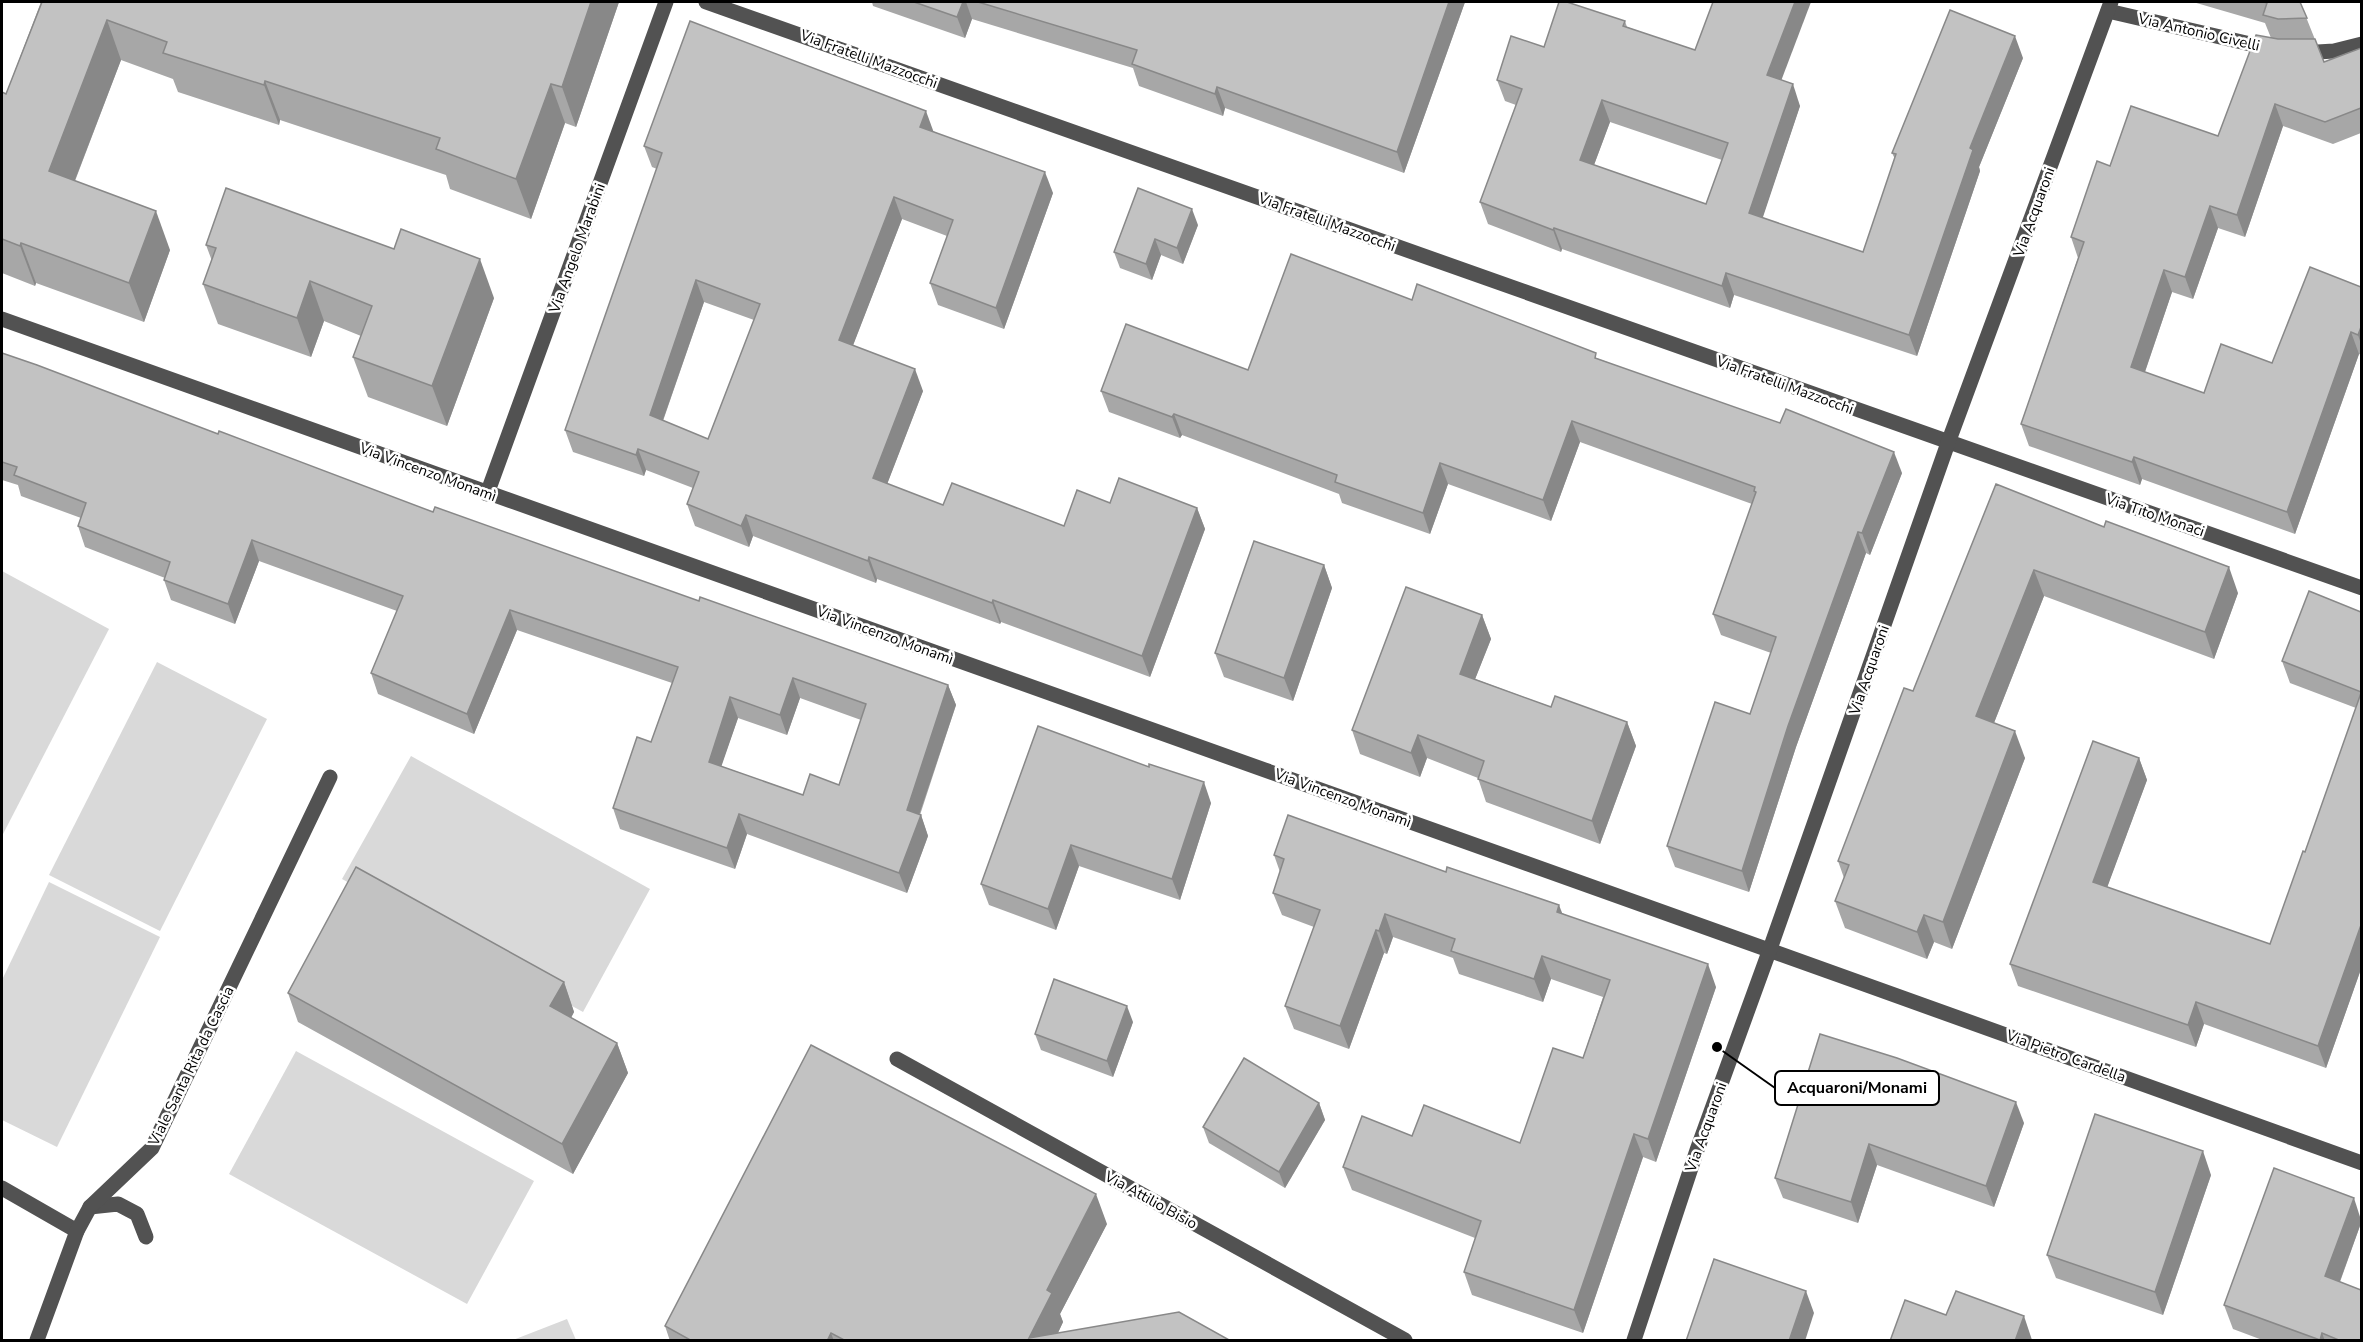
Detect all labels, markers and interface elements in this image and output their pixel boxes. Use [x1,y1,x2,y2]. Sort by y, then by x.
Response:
street label: Via Antonio Civelli [2135,8,2262,56]
street label: Via Fratelli Mazzocchi [797,24,941,93]
street label: Via Acquaroni [2008,164,2059,261]
street label: Via Angelo Marabini [544,180,610,317]
street label: Via Fratelli Mazzocchi [1255,187,1399,256]
street label: Via Fratelli Mazzocchi [1713,350,1857,419]
street label: Via Vincenzo Monamì [356,438,499,506]
street label: Via Tito Monaci [2102,488,2207,541]
street label: Via Vincenzo Monamì [813,601,956,669]
street label: Via Acquaroni [1844,622,1894,719]
street label: Via Vincenzo Monamì [1271,764,1414,832]
street label: Viale Santa Rita da Cascia [143,983,238,1150]
street label: Via Pietro Cardella [2002,1025,2129,1087]
callout: Acquaroni/Monami [1775,1071,1939,1105]
text: Acquaroni/Monami [1787,1077,1927,1099]
street label: Via Acquaroni [1680,1079,1731,1176]
street label: Via Attilio Bisio [1100,1166,1201,1234]

